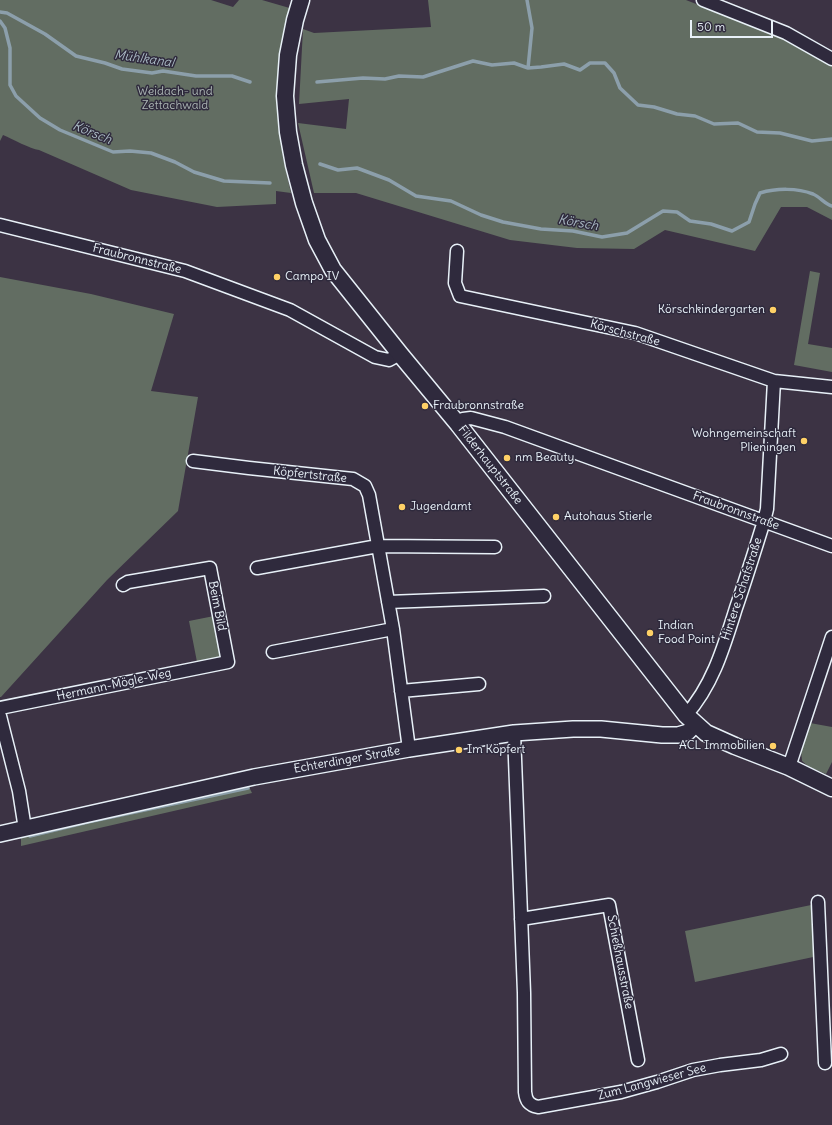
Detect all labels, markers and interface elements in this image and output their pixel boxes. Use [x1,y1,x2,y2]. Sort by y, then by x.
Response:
scale bar [692,12,775,38]
text: 50 m [697,19,725,34]
water label: Mühlkanal [113,47,175,71]
park label: Weidach- und Zettachwald [137,85,213,113]
water label: Körsch [70,118,114,148]
water label: Körsch [557,212,599,234]
street label: Fraubronnstraße [91,241,183,277]
place label: Campo IV [285,270,339,284]
marker: Campo IV [272,272,282,282]
place label: Körschkindergarten [658,303,765,317]
marker: Körschkindergarten [768,305,778,315]
street label: Körschstraße [589,317,661,349]
place label: Fraubronnstraße [433,399,524,413]
marker: Fraubronnstraße [420,401,430,411]
street label: Filderhauptstraße [455,423,525,507]
place label: Wohngemeinschaft Plieningen [692,427,796,455]
marker: Wohngemeinschaft Plieningen [799,436,809,446]
place label: nm Beauty [515,451,574,465]
marker: nm Beauty [502,453,512,463]
street label: Köpfertstraße [272,464,348,486]
street label: Fraubronnstraße [691,489,781,533]
place label: Jugendamt [410,500,472,514]
marker: Jugendamt [397,502,407,512]
place label: Autohaus Stierle [564,510,652,524]
marker: Autohaus Stierle [551,512,561,522]
street label: Hintere Schafstraße [719,536,765,642]
street label: Beim Bild [205,580,229,632]
place label: Indian Food Point [658,619,715,647]
marker: Indian Food Point [645,628,655,638]
street label: Hermann-Mögle-Weg [55,666,173,704]
place label: ACL Immobilien [679,739,765,753]
marker: ACL Immobilien [768,741,778,751]
place label: Im Köpfert [467,743,525,757]
street label: Echterdinger Straße [293,744,401,776]
marker: Im Köpfert [454,745,464,755]
street label: Schießhausstraße [604,914,636,1010]
street label: Zum Langwieser See [596,1061,708,1103]

